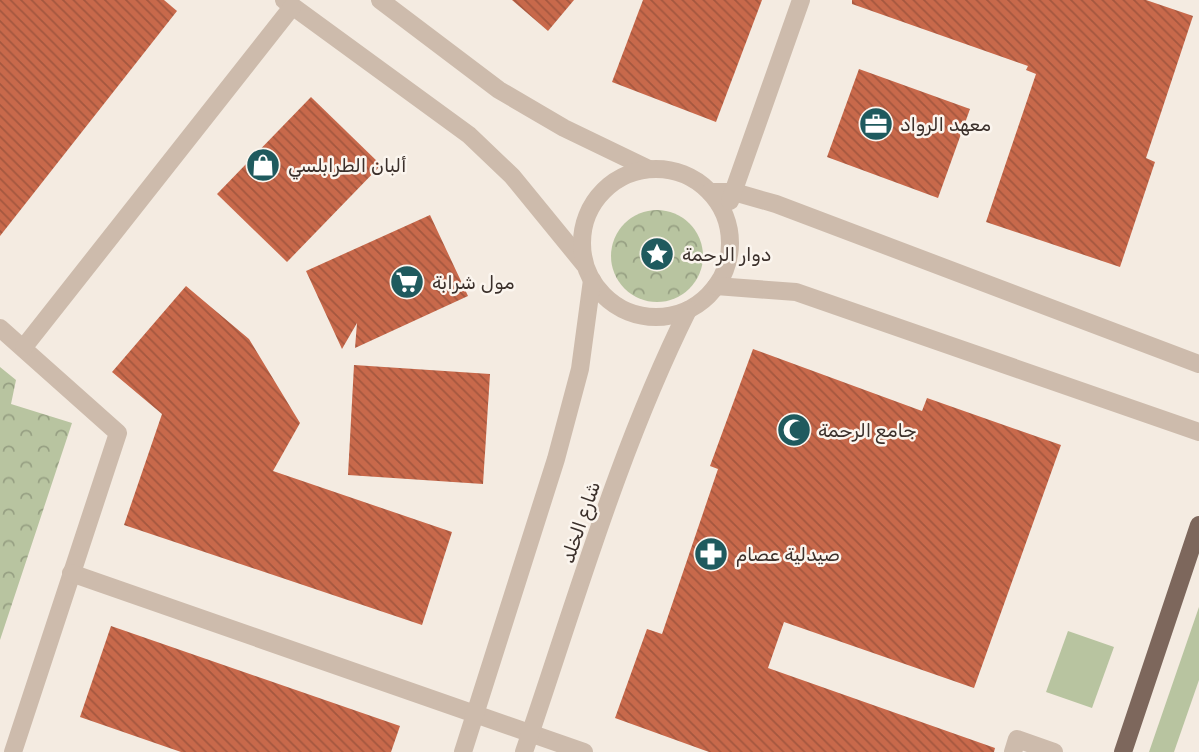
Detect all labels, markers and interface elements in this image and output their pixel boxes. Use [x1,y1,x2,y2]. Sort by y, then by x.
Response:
office icon: معهد الرواد [857,105,895,143]
place label: معهد الرواد [900,113,991,136]
shop icon: ألبان الطرابلسي [244,146,282,184]
place label: ألبان الطرابلسي [288,154,407,180]
place icon: دوار الرحمة [638,235,676,273]
place label: دوار الرحمة [682,243,771,266]
supermarket icon: مول شرابة [388,263,426,301]
place label: مول شرابة [432,271,514,294]
mosque icon: جامع الرحمة [775,411,813,449]
place label: جامع الرحمة [818,419,916,444]
street label: شارع الخلد [556,478,607,567]
pharmacy icon: صيدلية عصام [692,535,730,573]
place label: صيدلية عصام [736,543,840,567]

